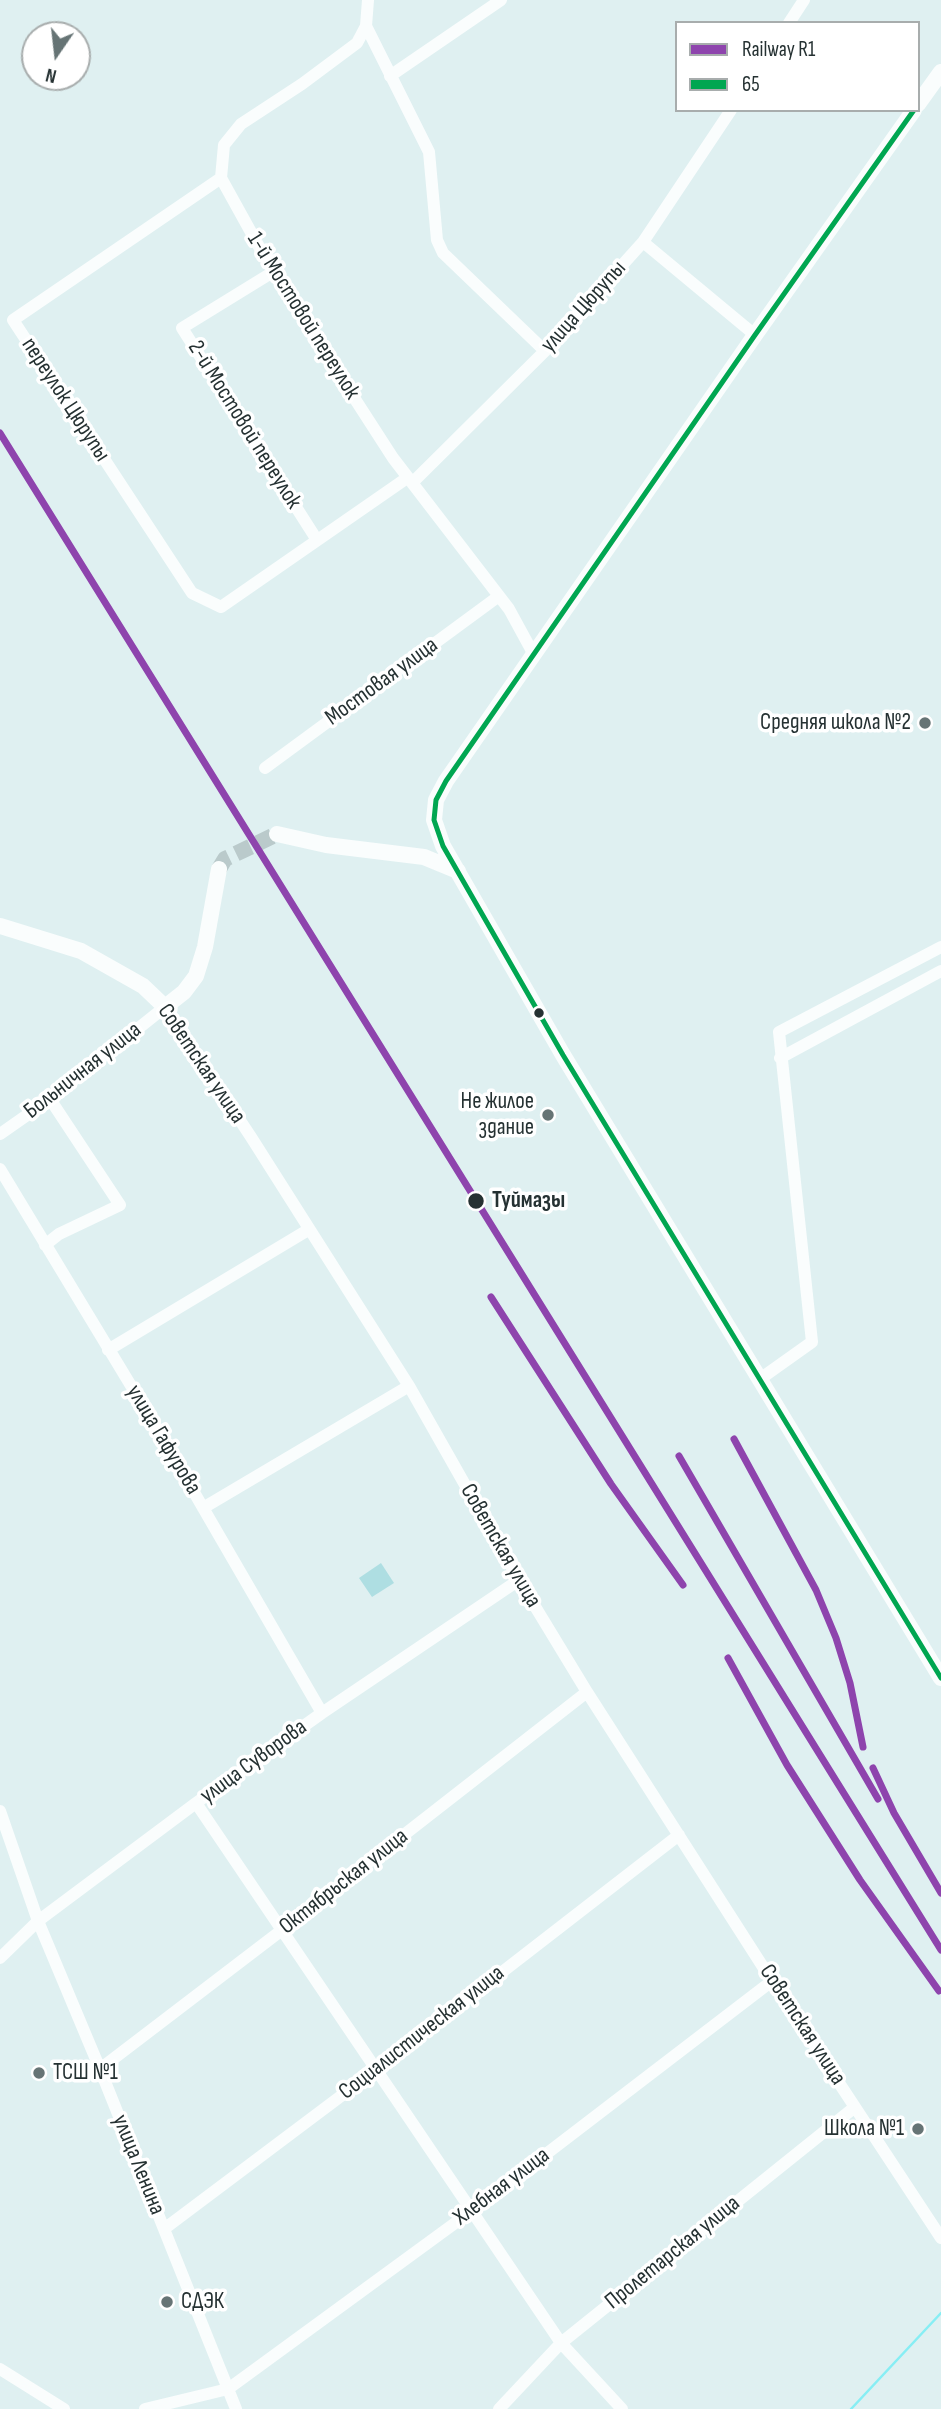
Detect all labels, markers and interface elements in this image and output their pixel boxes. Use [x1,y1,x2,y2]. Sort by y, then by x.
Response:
north arrow [21,21,91,91]
legend [675,21,920,112]
text: Railway R1 [742,37,815,62]
text: N [44,63,59,87]
text: 65 [742,72,760,97]
street label: 1-й Мостовой переулок [241,227,365,405]
street label: улица Цюрупы [536,255,632,359]
street label: переулок Цюрупы [15,333,115,467]
street label: 2-й Мостовой переулок [181,336,307,514]
street label: Мостовая улица [320,632,444,732]
place label: Средняя школа №2 [760,709,911,737]
marker: Средняя школа №2 [917,715,933,731]
street label: Советская улица [151,999,251,1129]
unlabelled marker [532,1006,546,1020]
street label: Больничная улица [19,1017,147,1125]
place label: Не жилое здание [460,1088,534,1142]
marker: Не жилое здание [540,1107,556,1123]
place label: Туймазы [492,1187,565,1215]
marker: Туймазы [466,1191,486,1211]
street label: улица Гафурова [120,1380,206,1500]
street label: Советская улица [453,1479,547,1613]
street label: улица Суворова [195,1714,313,1810]
street label: Октябрьская улица [274,1823,414,1941]
street label: Социалистическая улица [334,1960,510,2106]
street label: Советская улица [753,1960,851,2090]
place label: ТСШ №1 [53,2059,118,2087]
marker: ТСШ №1 [31,2065,47,2081]
street label: улица Ленина [105,2111,171,2219]
place label: Школа №1 [824,2115,904,2143]
marker: Школа №1 [910,2121,926,2137]
street label: Хлебная улица [449,2142,555,2232]
street label: Пролетарская улица [600,2190,746,2316]
place label: СДЭК [181,2288,224,2316]
marker: СДЭК [159,2294,175,2310]

